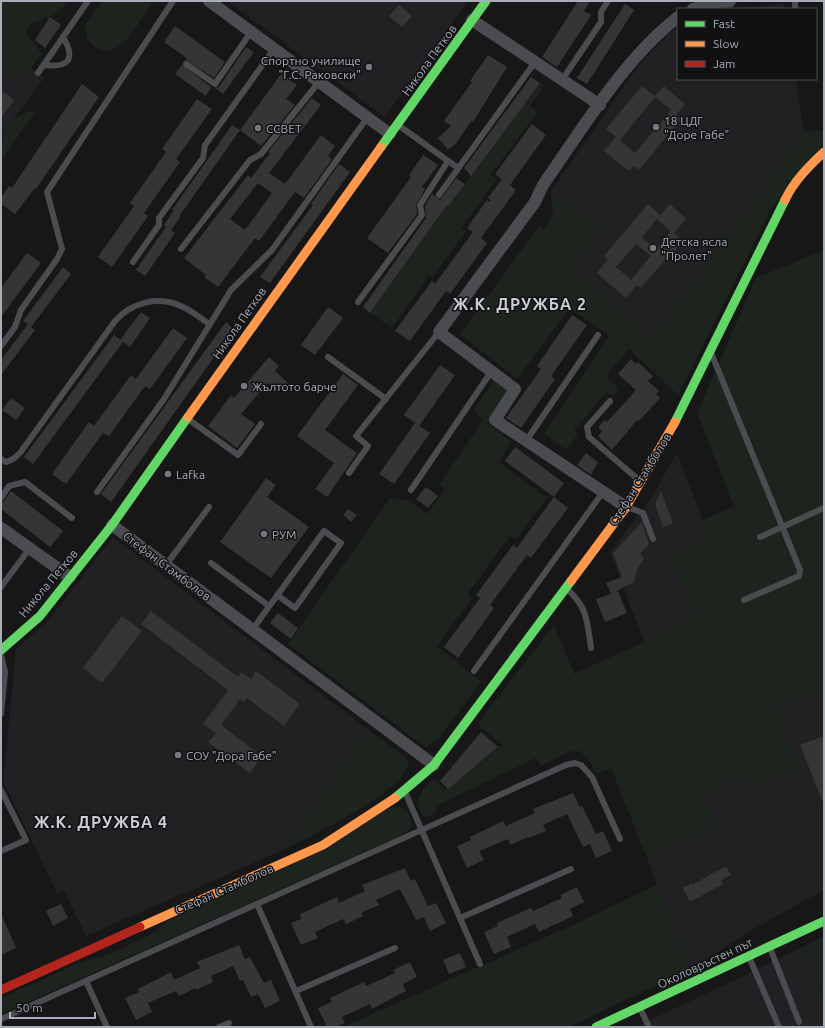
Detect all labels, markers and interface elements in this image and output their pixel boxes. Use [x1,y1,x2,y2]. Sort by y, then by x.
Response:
legend [677,8,817,80]
text: Fast [713,17,735,30]
street label: Никола Петков [399,22,459,98]
text: Slow [713,37,739,50]
place label: Спортно училище "Г.С. Раковски" [261,54,361,81]
text: Jam [713,57,735,70]
marker: Спортно училище "Г.С. Раковски" [364,62,374,72]
place label: 18 ЦДГ "Доре Габе" [664,114,729,141]
place label: ССВЕТ [266,122,302,135]
marker: 18 ЦДГ "Доре Габе" [651,122,661,132]
marker: ССВЕТ [253,123,263,133]
place label: Детска ясла "Пролет" [661,235,727,262]
marker: Детска ясла "Пролет" [648,243,658,253]
street label: Никола Петков [210,285,268,361]
district label: Ж.К. ДРУЖБА 2 [453,295,587,313]
place label: Жълтото барче [252,380,337,393]
marker: Жълтото барче [239,381,249,391]
street label: Стефан Стамболов [606,431,674,527]
place label: Lafka [176,468,205,481]
marker: Lafka [163,469,173,479]
place label: РУМ [272,528,296,541]
street label: Стефан Стамболов [121,529,213,603]
marker: РУМ [259,529,269,539]
street label: Никола Петков [16,547,80,619]
place label: СОУ "Дора Габе" [186,749,277,762]
marker: СОУ "Дора Габе" [173,750,183,760]
district label: Ж.К. ДРУЖБА 4 [34,813,168,831]
street label: Стефан Стамболов [173,861,275,917]
street label: Околовръстен път [655,935,755,991]
scale bar [10,994,95,1020]
text: 50 m [16,1001,43,1014]

